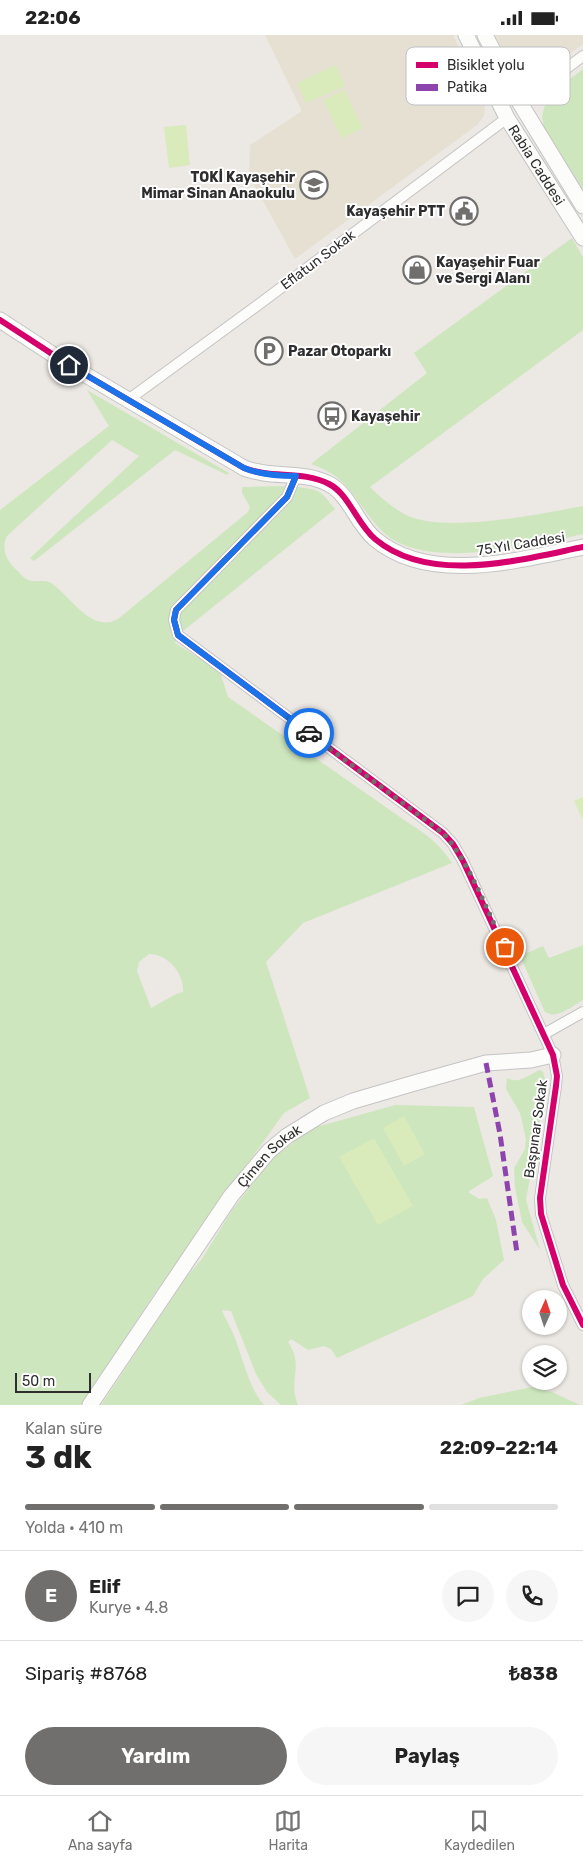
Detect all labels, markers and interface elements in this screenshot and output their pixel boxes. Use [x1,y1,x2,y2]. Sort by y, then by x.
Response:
text: 22:06 [25,6,81,29]
legend [406,47,570,105]
text: Bisiklet yolu [447,57,525,74]
text: Patika [447,79,487,96]
street label: Rabia Caddesi [505,121,568,208]
place label: TOKİ Kayaşehir Mimar Sinan Anaokulu [141,168,296,202]
school or university icon: TOKİ Kayaşehir Mimar Sinan Anaokulu [299,170,329,200]
public building icon: Kayaşehir PTT [449,196,479,226]
place label: Kayaşehir PTT [346,203,445,220]
street label: Eflatun Sokak [277,226,359,294]
place label: Kayaşehir Fuar ve Sergi Alanı [436,254,541,287]
shop icon: Kayaşehir Fuar ve Sergi Alanı [402,255,432,285]
parking icon: Pazar Otoparkı [254,336,284,366]
place label: Pazar Otoparkı [288,343,391,360]
pin [48,344,90,386]
icon: home [55,351,83,379]
bus stop icon: Kayaşehir [317,401,347,431]
place label: Kayaşehir [351,408,421,425]
street label: 75.Yıl Caddesi [476,529,566,559]
courier [284,708,334,758]
icon: car [295,719,323,747]
pin [484,926,526,968]
icon: bag [491,933,519,961]
street label: Başpınar Sokak [521,1078,551,1179]
street label: Çimen Sokak [234,1120,305,1191]
north arrow [522,1290,568,1335]
map controls [522,1290,567,1390]
button: layers [522,1345,567,1390]
scale bar [15,1370,91,1393]
text: 50 m [22,1373,55,1390]
text: Kalan süre [25,1419,102,1438]
text: 22:09–22:14 [440,1436,558,1459]
text: 3 dk [25,1438,92,1476]
text: Yolda · 410 m [25,1518,123,1537]
button: chat [442,1570,494,1622]
button: phone [506,1570,558,1622]
text: Elif [89,1575,120,1598]
text: E [45,1584,57,1607]
text: Kurye · 4.8 [89,1598,168,1617]
text: Sipariş #8768 [25,1662,147,1685]
text: ₺838 [509,1662,558,1685]
button: Yardım [25,1727,287,1785]
button: Paylaş [297,1727,558,1785]
tab: Ana sayfa [68,1807,132,1854]
tab: Harita [268,1807,308,1854]
tab: Kaydedilen [444,1807,515,1854]

